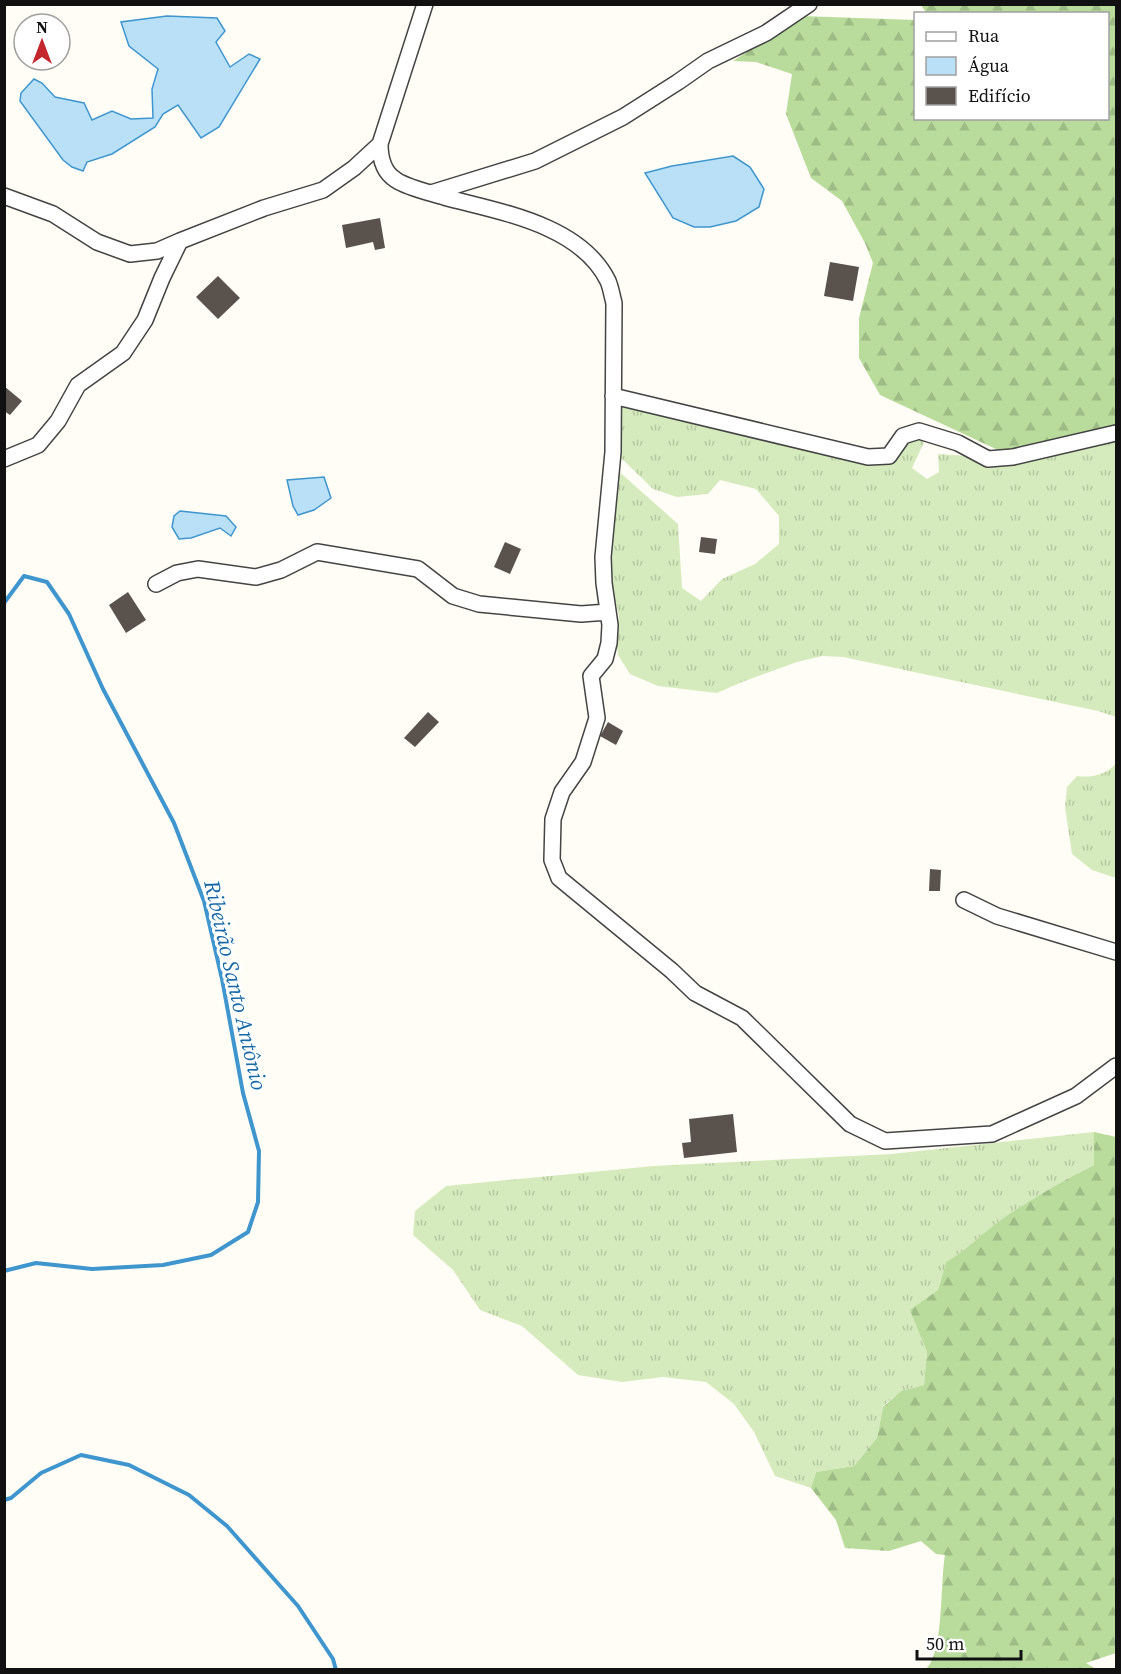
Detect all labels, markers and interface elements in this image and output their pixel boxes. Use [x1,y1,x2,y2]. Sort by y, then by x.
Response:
north arrow [12,12,72,72]
legend [914,12,1109,120]
text: N [36,16,48,38]
text: Rua [968,23,1000,48]
text: Água [968,53,1010,78]
text: Edifício [968,83,1031,108]
water label: Ribeirão Santo Antônio [197,876,275,1093]
scale bar [917,1623,1020,1661]
text: 50 m [926,1631,964,1656]

